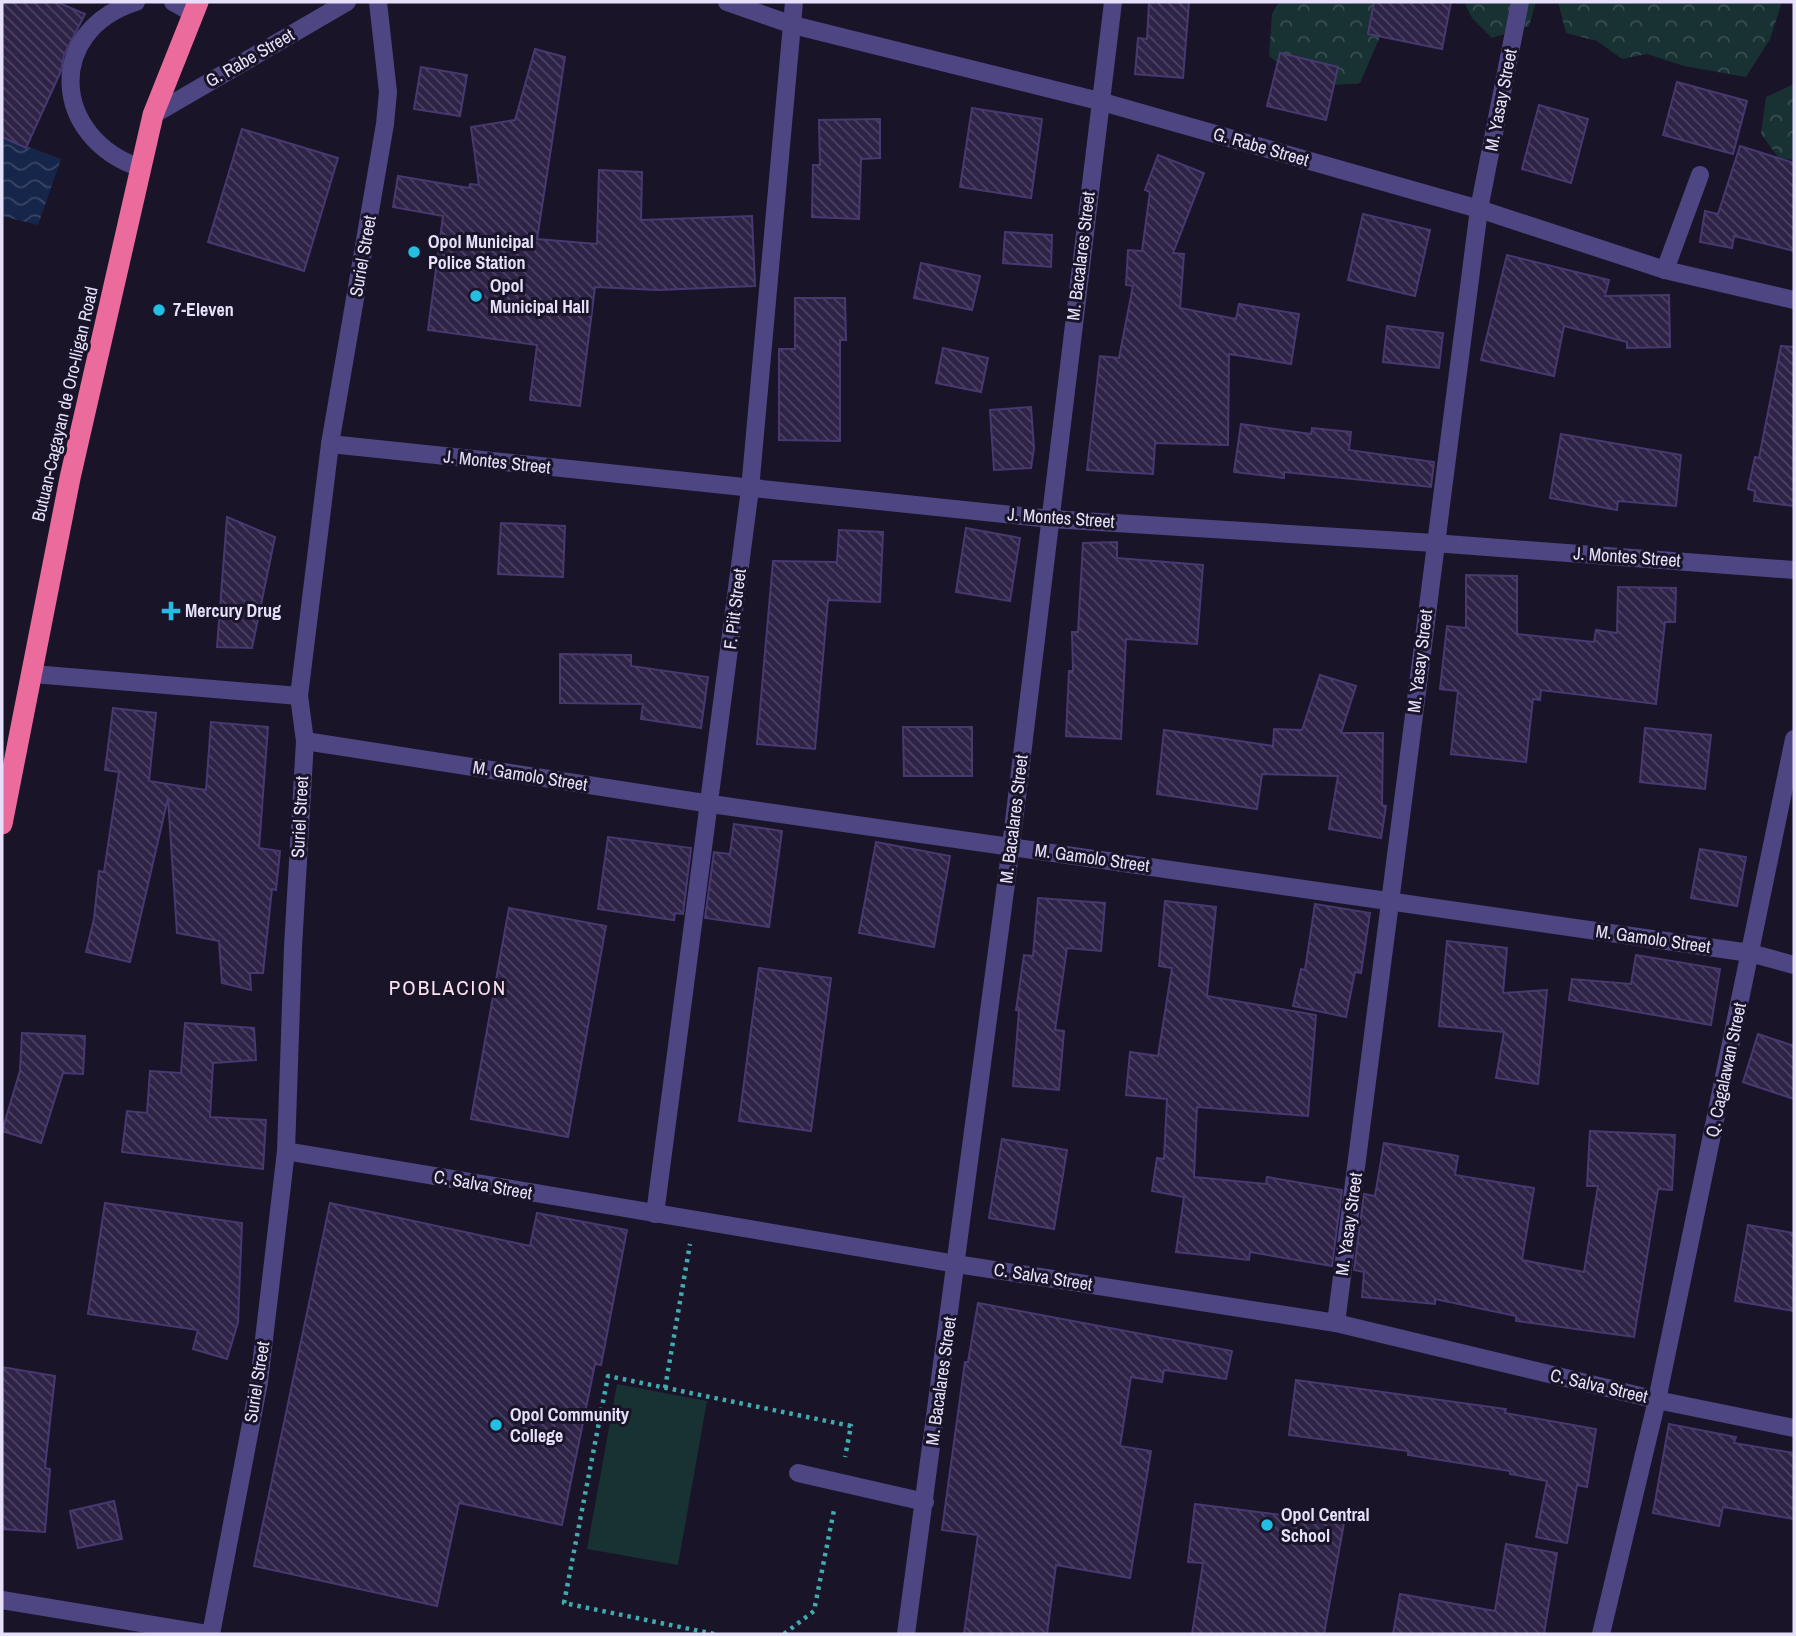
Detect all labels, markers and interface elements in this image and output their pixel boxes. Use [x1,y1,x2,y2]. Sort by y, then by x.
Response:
street label: G. Rabe Street [201,22,299,93]
street label: M. Yasay Street [1478,47,1523,153]
street label: G. Rabe Street [1210,121,1312,172]
street label: M. Bacalares Street [1060,190,1101,322]
street label: Suriel Street [343,213,382,298]
place label: Opol Municipal Police Station [428,229,534,275]
marker: Opol Municipal Police Station [406,244,422,260]
place label: Opol Municipal Hall [490,273,589,319]
street label: Butuan-Cagayan de Oro-Iligan Road [25,284,104,524]
marker: Opol Municipal Hall [468,288,484,304]
place label: 7-Eleven [173,297,234,322]
marker: 7-Eleven [151,302,167,318]
street label: J. Montes Street [442,443,552,480]
street label: J. Montes Street [1007,501,1116,534]
street label: J. Montes Street [1573,540,1682,573]
street label: F. Piit Street [717,567,752,651]
place label: Mercury Drug [185,598,281,623]
marker: Mercury Drug [163,603,179,619]
street label: M. Yasay Street [1401,608,1438,714]
street label: M. Bacalares Street [993,753,1034,885]
street label: M. Gamolo Street [471,754,589,797]
street label: Suriel Street [285,775,314,859]
street label: M. Gamolo Street [1033,837,1151,878]
street label: M. Gamolo Street [1594,918,1712,959]
district label: POBLACION [389,973,507,1002]
street label: Q. Cagalawan Street [1699,1000,1752,1140]
street label: C. Salva Street [432,1164,534,1205]
street label: M. Yasay Street [1329,1171,1368,1277]
street label: C. Salva Street [992,1256,1094,1297]
street label: M. Bacalares Street [919,1315,962,1447]
street label: Suriel Street [238,1339,275,1424]
street label: C. Salva Street [1548,1362,1650,1409]
place label: Opol Community College [510,1402,630,1448]
marker: Opol Community College [488,1417,504,1433]
place label: Opol Central School [1281,1502,1370,1548]
marker: Opol Central School [1259,1517,1275,1533]

